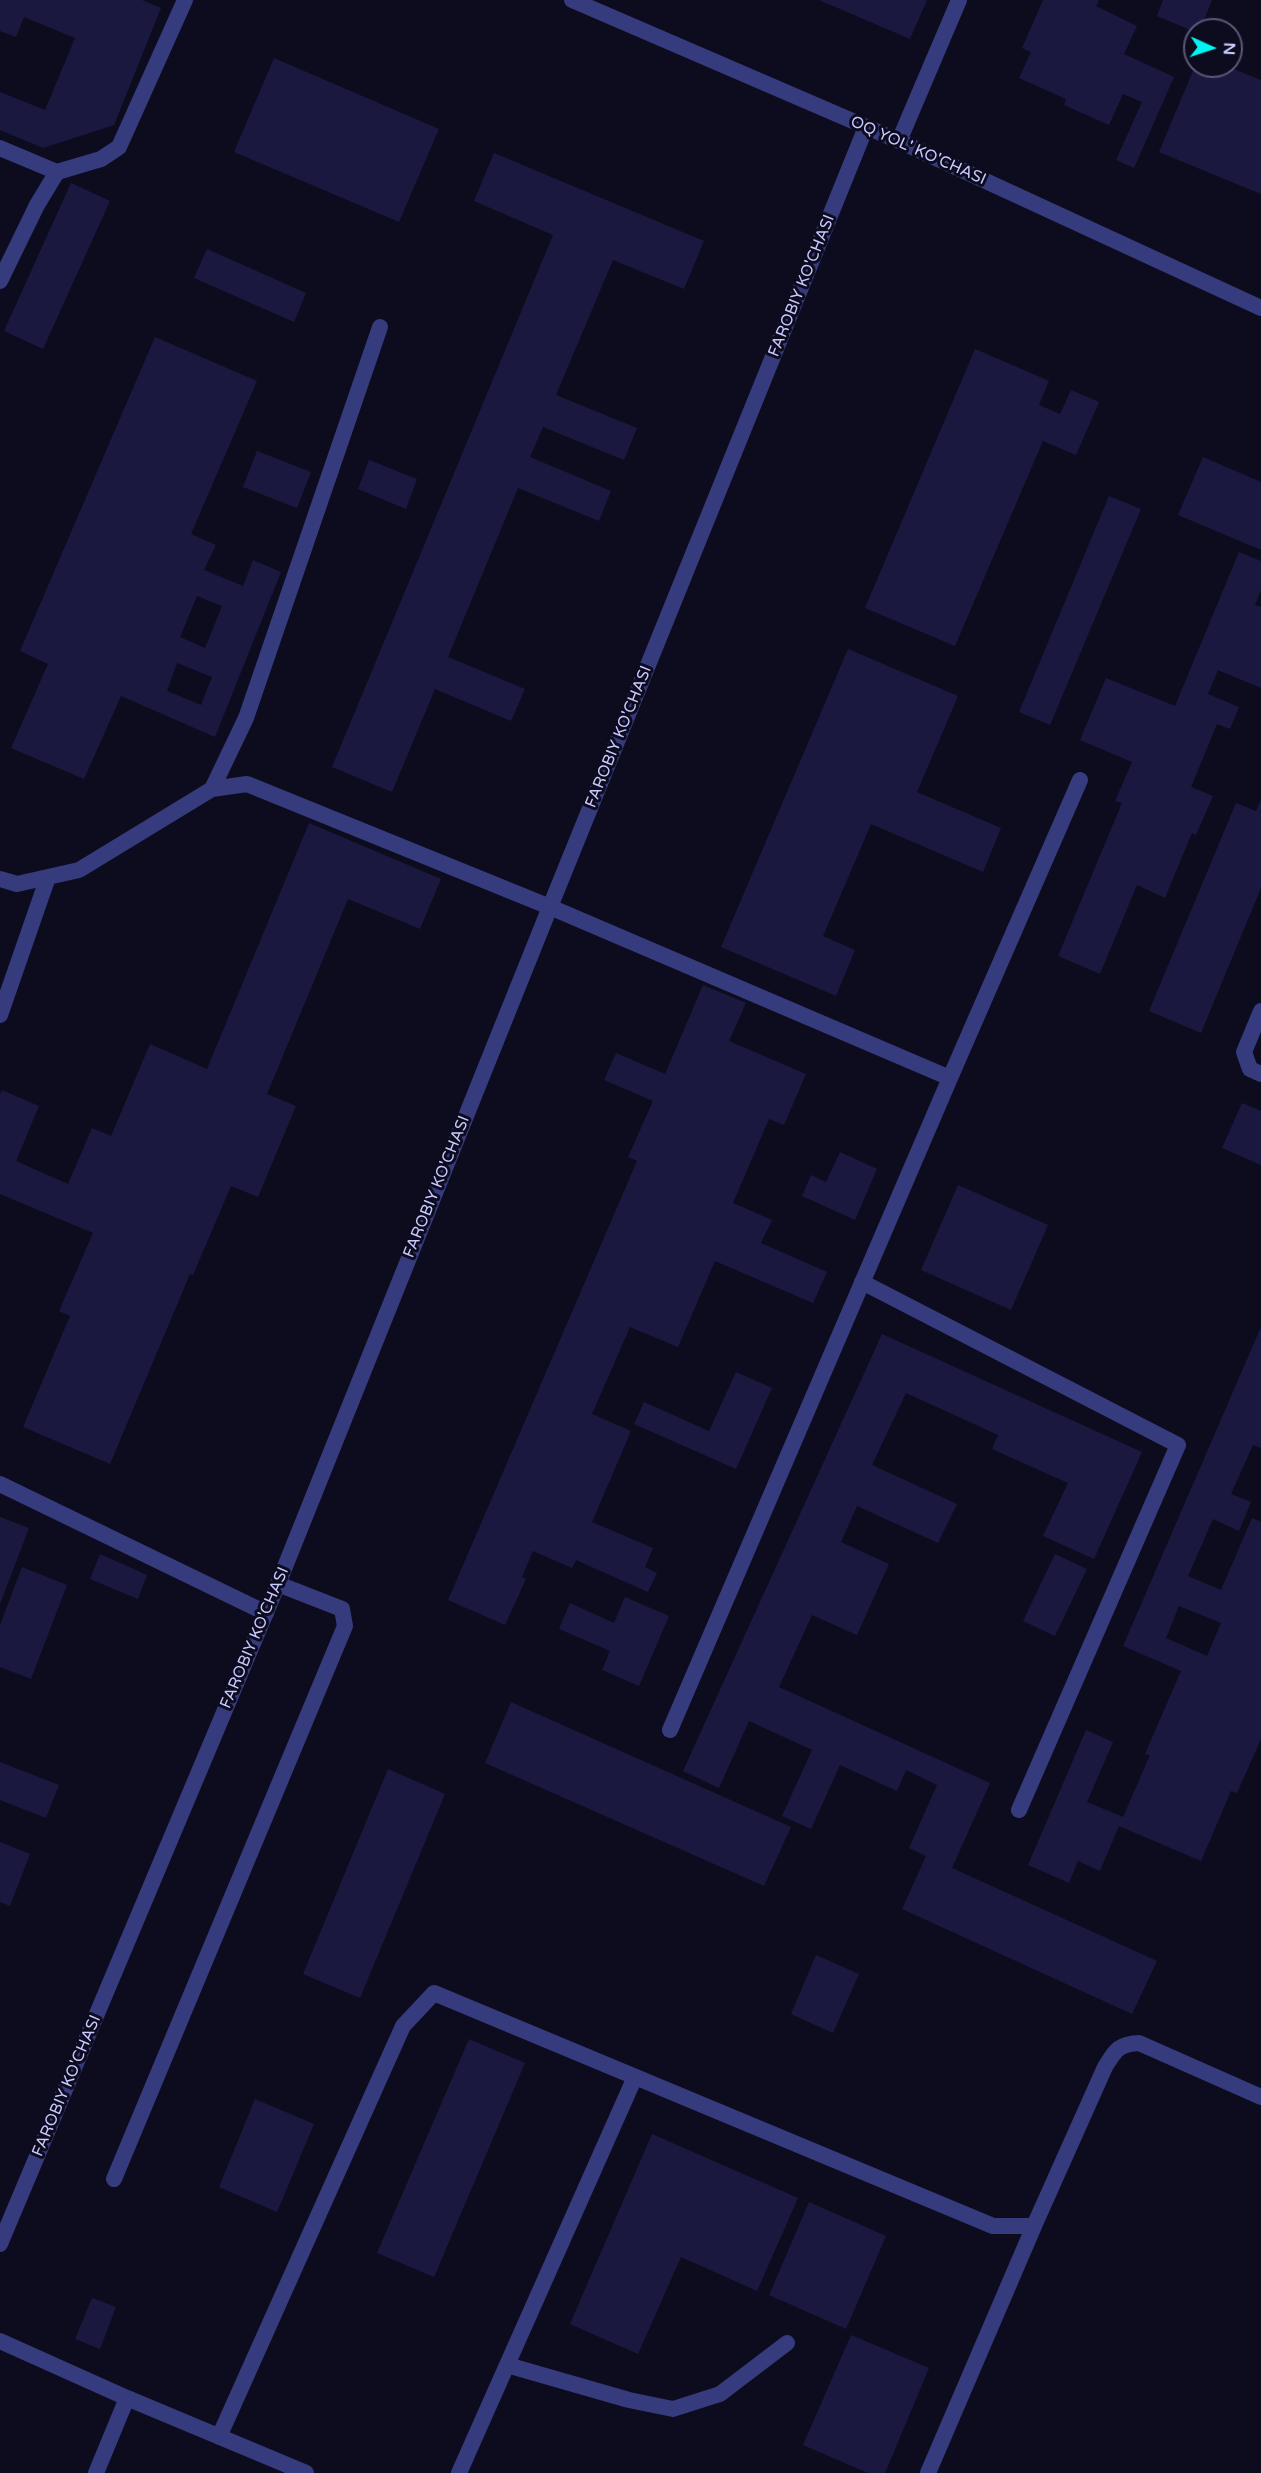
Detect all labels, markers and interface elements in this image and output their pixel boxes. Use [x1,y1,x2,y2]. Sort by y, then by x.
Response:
north arrow [1183,18,1243,78]
text: N [1219,42,1239,56]
street label: OQ YOL' KO'CHASI [847,113,989,189]
street label: FAROBIY KO'CHASI [765,212,839,360]
street label: FAROBIY KO'CHASI [582,663,656,811]
street label: FAROBIY KO'CHASI [400,1113,474,1261]
street label: FAROBIY KO'CHASI [217,1564,293,1712]
street label: FAROBIY KO'CHASI [29,2012,105,2160]

